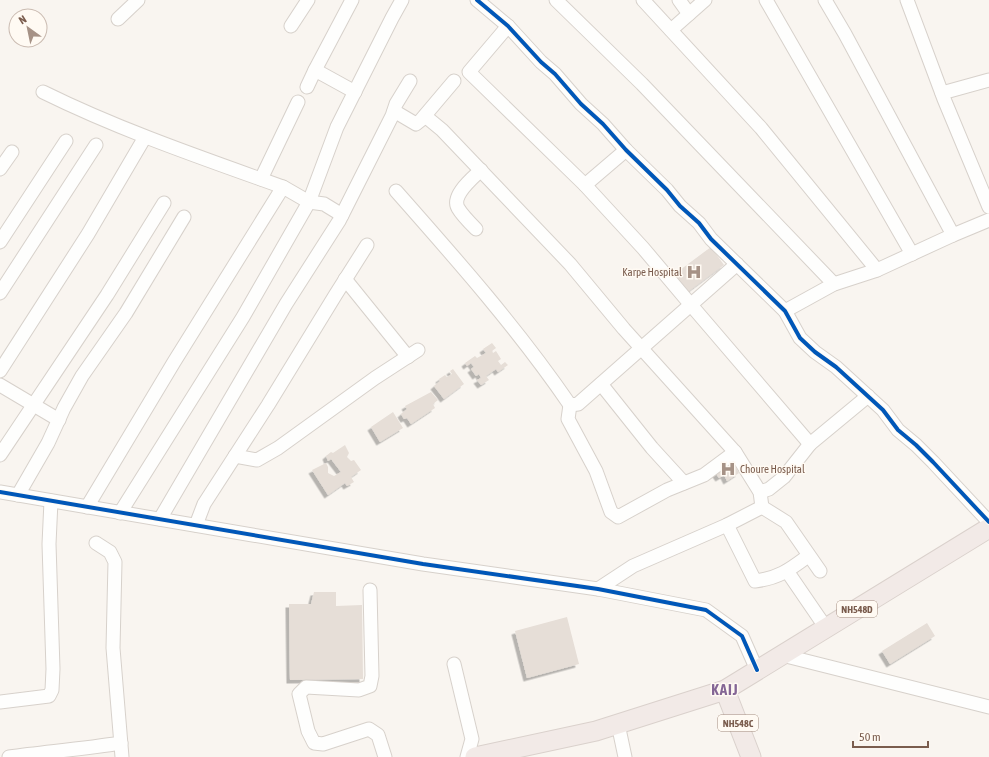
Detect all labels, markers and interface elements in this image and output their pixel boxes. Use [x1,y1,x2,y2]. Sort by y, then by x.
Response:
north arrow [8,8,48,48]
text: N [17,13,29,26]
hospital icon: Karpe Hospital [685,263,703,281]
place label: Karpe Hospital [622,266,682,278]
hospital icon: Choure Hospital [719,460,737,478]
place label: Choure Hospital [740,463,805,475]
road number: NH548D [837,601,877,617]
district label: KAIJ [711,681,739,698]
road number: NH548C [718,715,758,731]
scale bar [853,723,928,749]
text: 50 m [859,730,881,744]

